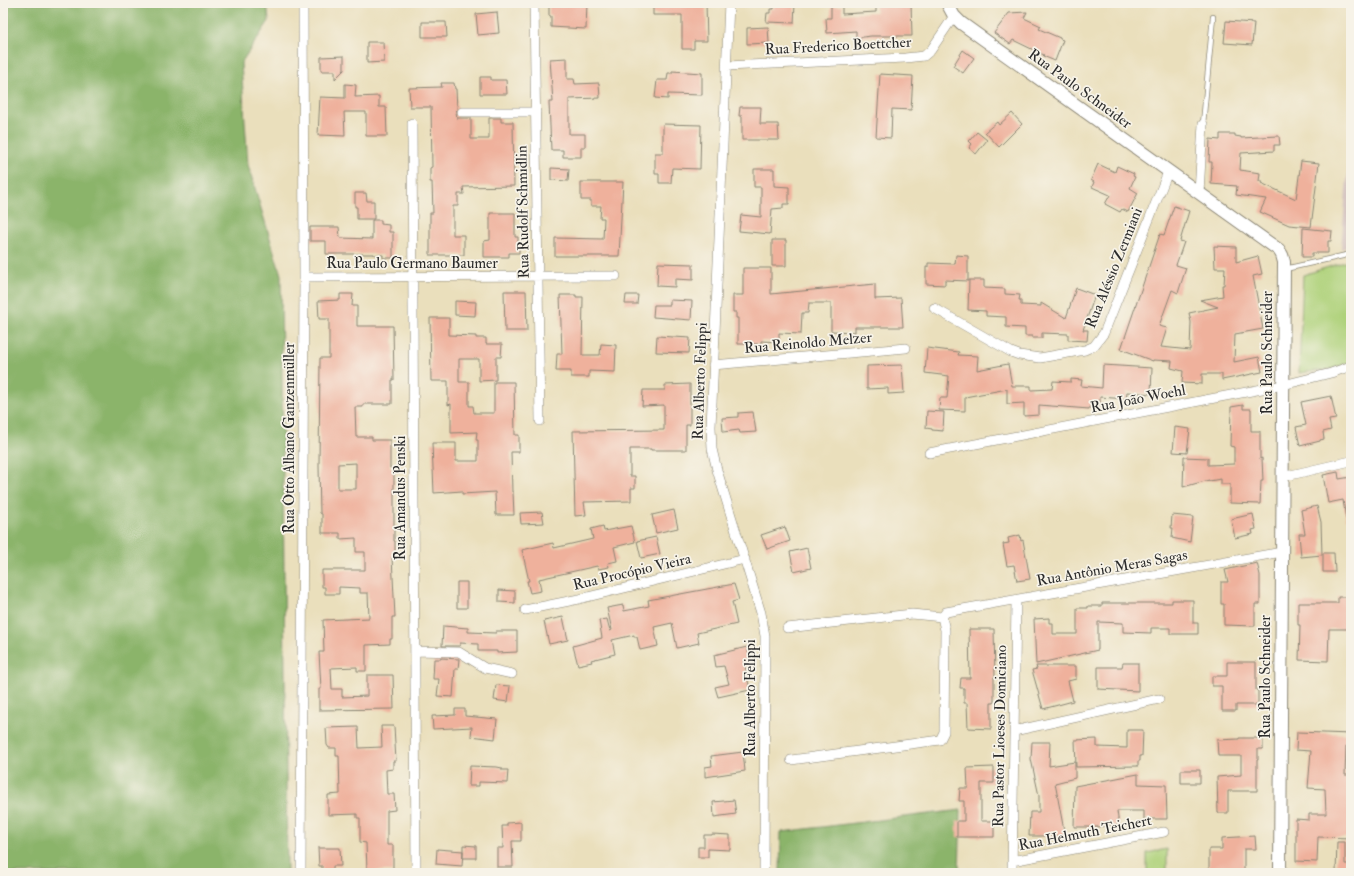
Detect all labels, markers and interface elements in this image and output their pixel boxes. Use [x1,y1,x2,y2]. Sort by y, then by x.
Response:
street label: Rua Frederico Boettcher [764,33,912,59]
street label: Rua Paulo Schneider [1024,45,1136,133]
street label: Rua Rudolf Schmidlin [512,145,534,279]
street label: Rua Aléssio Zermiani [1081,205,1147,331]
street label: Rua Paulo Germano Baumer [326,254,498,273]
street label: Rua Paulo Schneider [1258,291,1277,415]
street label: Rua Alberto Felippi [688,322,713,440]
street label: Rua Reinoldo Melzer [743,328,873,358]
street label: Rua Otto Albano Ganzenmüller [280,342,299,534]
street label: Rua João Woehl [1089,380,1187,419]
street label: Rua Amandus Penski [391,436,410,560]
street label: Rua Antônio Meras Sagas [1035,545,1189,591]
street label: Rua Procópio Vieira [571,549,694,596]
street label: Rua Paulo Schneider [1256,615,1275,739]
street label: Rua Alberto Felippi [741,639,761,757]
street label: Rua Pastor Lioeses Domiciano [989,645,1011,827]
street label: Rua Helmuth Teichert [1017,811,1153,855]

